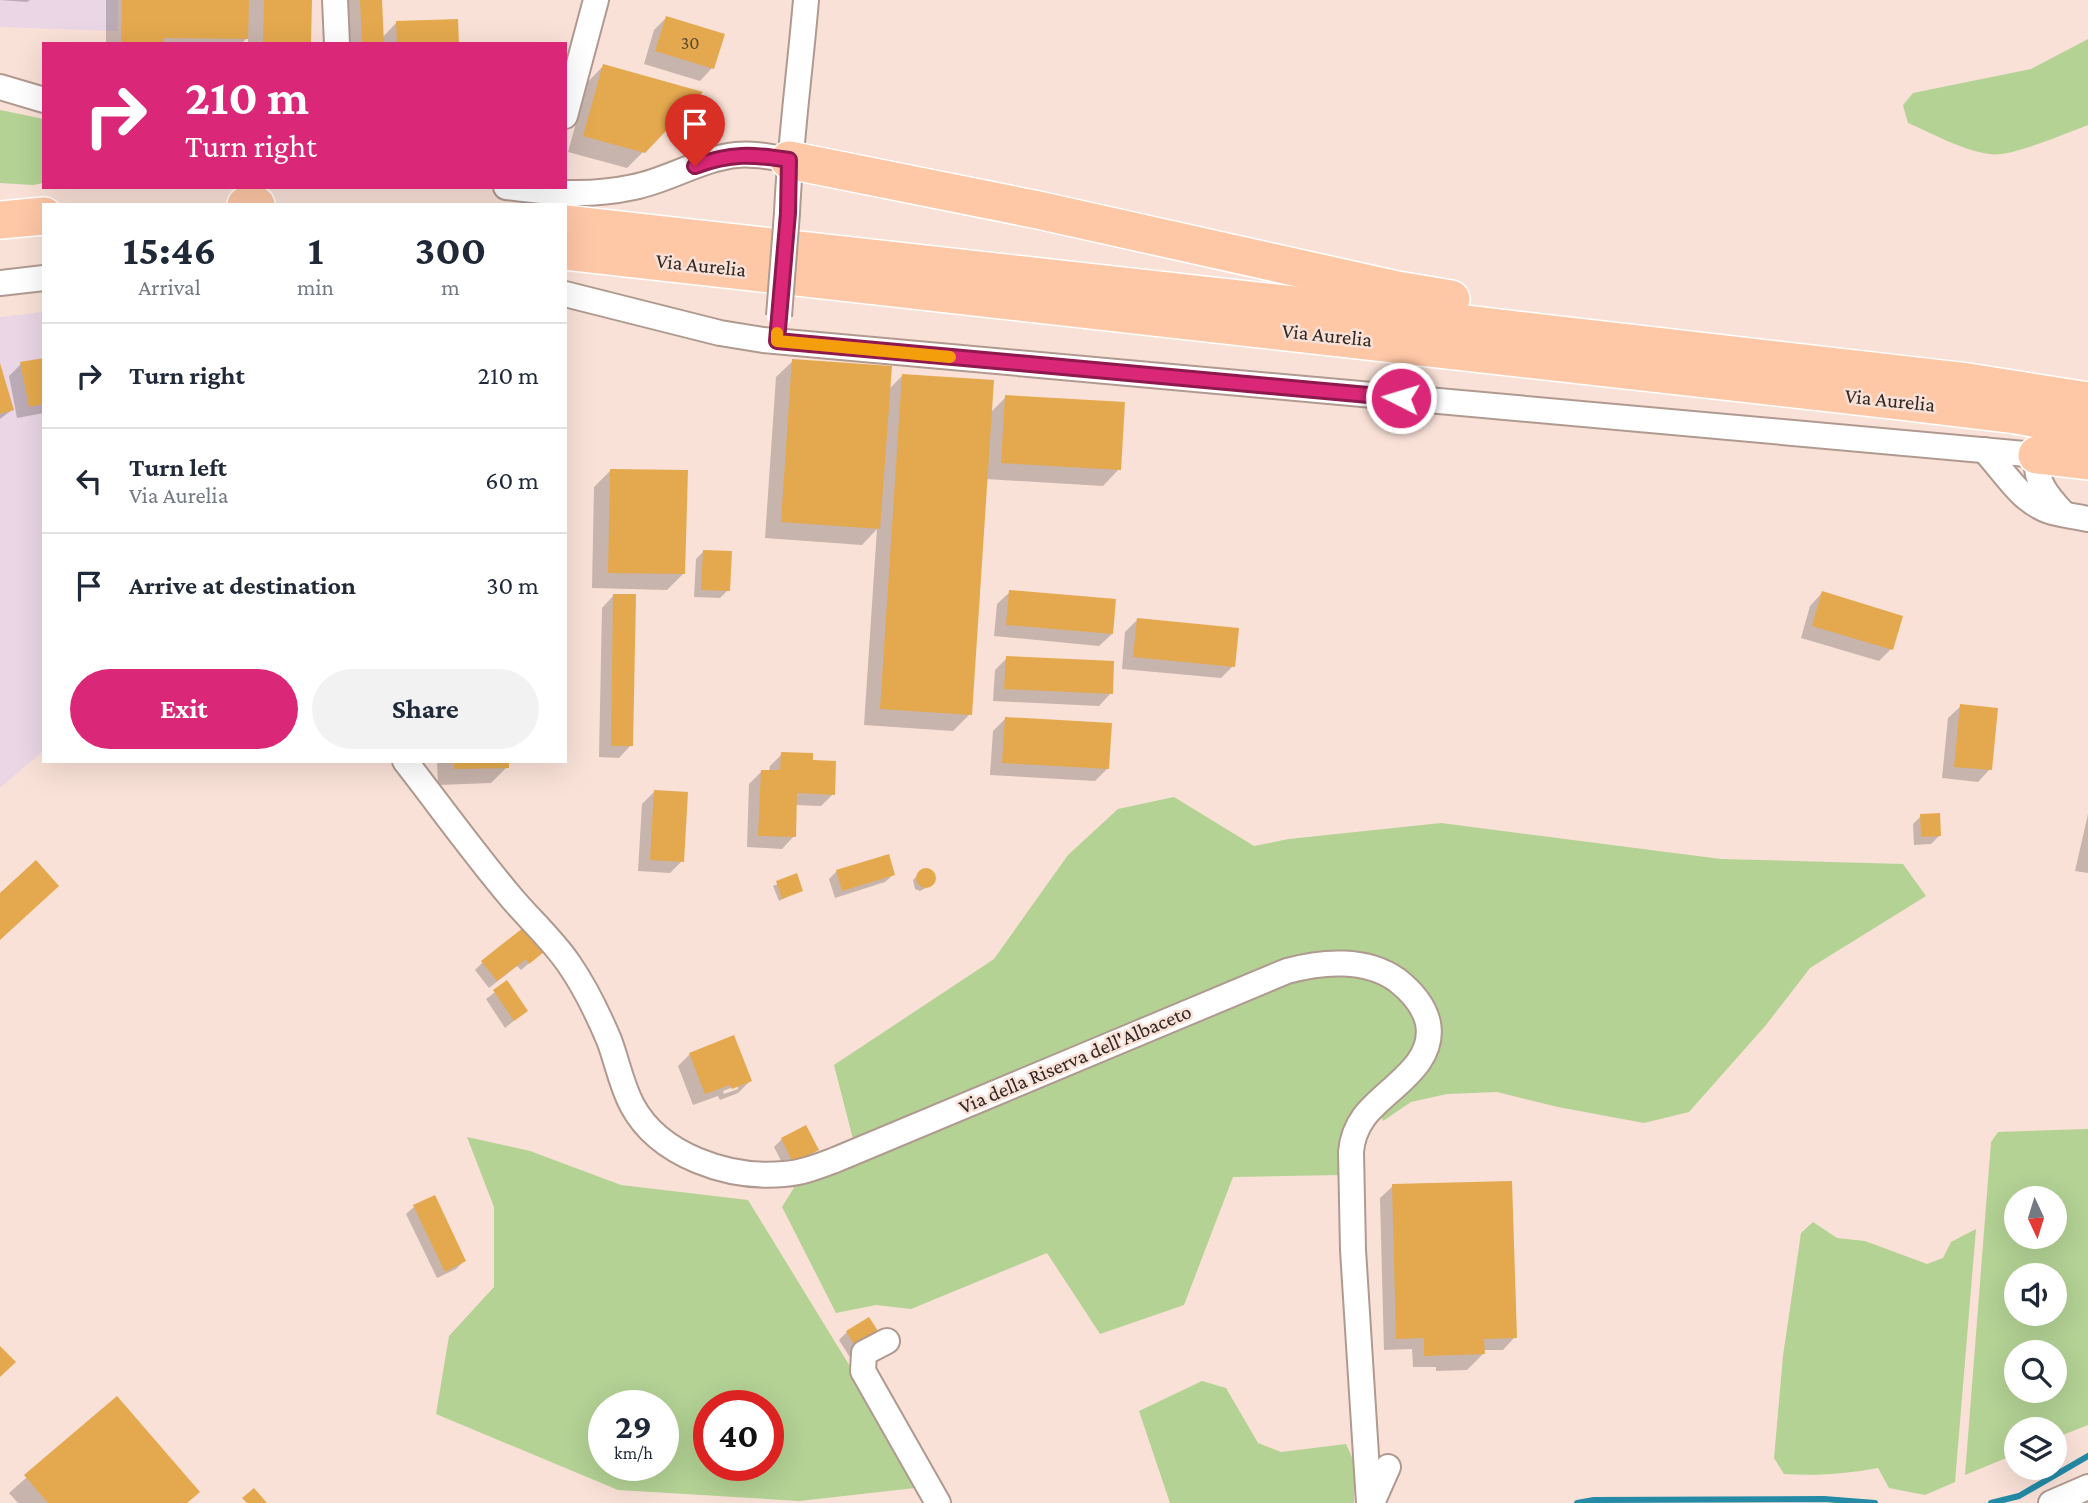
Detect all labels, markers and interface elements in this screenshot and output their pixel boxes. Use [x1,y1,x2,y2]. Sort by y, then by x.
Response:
house number: 30 [681,33,699,53]
icon: right [70,70,161,161]
text: 210 m [185,70,309,125]
pin [665,94,725,166]
icon: arrive [676,105,714,143]
text: Turn right [185,128,317,164]
text: 15:46 [123,226,216,273]
text: 1 [308,226,323,273]
text: 300 [415,226,486,273]
street label: Via Aurelia [655,248,748,282]
text: Arrival [138,274,201,300]
text: min [297,274,334,300]
text: m [441,274,460,300]
street label: Via Aurelia [1281,318,1374,352]
icon: right [70,357,108,395]
text: Turn right [129,361,245,390]
text: 210 m [478,361,539,390]
position arrow [1364,361,1438,435]
street label: Via Aurelia [1844,383,1937,417]
text: Turn left [129,453,227,482]
icon: left [70,462,108,500]
text: 60 m [485,466,539,495]
text: Via Aurelia [129,482,228,508]
icon: arrive [70,567,108,605]
text: Arrive at destination [129,571,356,600]
text: 30 m [486,571,539,600]
button: Exit [70,669,298,749]
button: Share [312,669,539,749]
street label: Via della Riserva dell'Albaceto [955,999,1195,1119]
north arrow [2004,1186,2067,1250]
map controls [2004,1186,2067,1480]
button: sound [2004,1263,2067,1326]
button: search [2004,1340,2067,1403]
speed limit sign: 40 [693,1390,784,1481]
text: 29 [615,1407,652,1446]
button: layers [2004,1417,2067,1480]
text: km/h [614,1443,653,1463]

